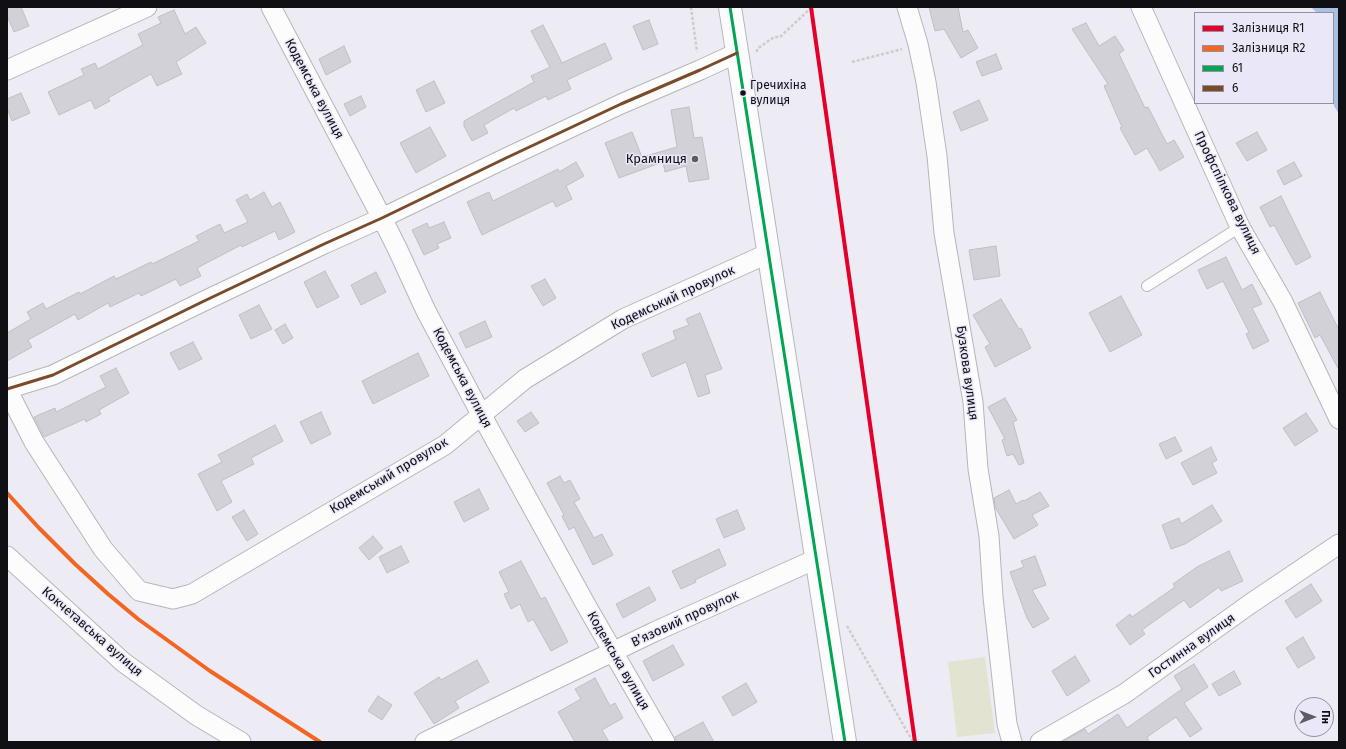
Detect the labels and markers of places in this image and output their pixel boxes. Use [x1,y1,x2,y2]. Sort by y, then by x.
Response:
place label: Гречихіна вулиця [750,79,806,107]
marker: Гречихіна вулиця [738,88,748,98]
place label: Крамниця [626,151,687,167]
marker: Крамниця [690,154,700,164]

